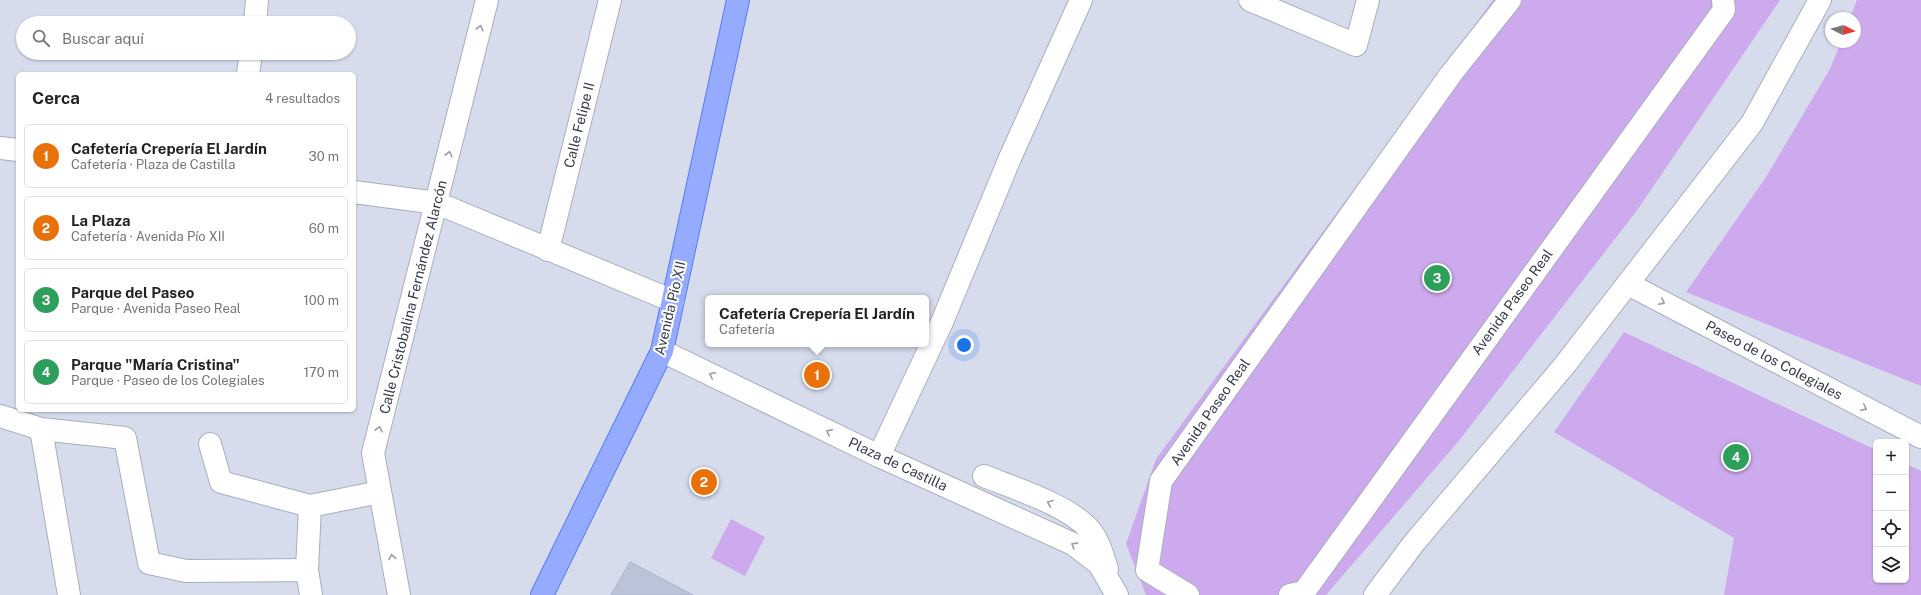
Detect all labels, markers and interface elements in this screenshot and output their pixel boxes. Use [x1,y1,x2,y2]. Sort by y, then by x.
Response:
north arrow [1825,12,1861,48]
search box [16,16,356,60]
one-way arrow [475,24,484,31]
icon: search [30,27,52,49]
text: Buscar aquí [62,30,144,47]
street label: Calle Felipe II [561,81,597,169]
text: Cerca [32,88,80,108]
text: 4 resultados [265,91,340,106]
text: Cafetería Crepería El Jardín [71,140,267,157]
text: 1 [43,149,49,164]
text: 30 m [309,149,339,164]
one-way arrow [444,151,452,157]
text: Cafetería · Plaza de Castilla [71,157,235,172]
street label: Calle Cristobalina Fernández Alarcón [376,178,450,416]
text: La Plaza [71,212,131,229]
text: 2 [42,221,50,236]
text: 60 m [309,221,339,236]
text: Cafetería · Avenida Pío XII [71,229,225,244]
street label: Avenida Paseo Real [1468,246,1556,358]
street label: Avenida Pío XII [651,259,689,357]
pin: 3 [1424,263,1450,293]
text: Parque del Paseo [71,284,194,301]
text: 3 [42,293,50,308]
text: 100 m [303,293,339,308]
popup [705,295,929,347]
one-way arrow [1658,297,1665,305]
text: Parque · Avenida Paseo Real [71,301,241,316]
text: Cafetería Crepería El Jardín [719,305,915,322]
street label: Paseo de los Colegiales [1703,317,1845,403]
text: Cafetería [719,322,775,337]
your location [954,335,974,355]
street label: Avenida Paseo Real [1167,355,1253,469]
text: Parque "María Cristina" [71,356,240,373]
pin: 1 [804,360,830,390]
text: 4 [42,365,50,380]
text: 170 m [304,365,339,380]
text: Parque · Paseo de los Colegiales [71,373,265,388]
one-way arrow [709,373,716,380]
one-way arrow [1860,403,1867,410]
one-way arrow [374,426,383,433]
one-way arrow [826,429,833,437]
street label: Plaza de Castilla [846,434,950,494]
map controls [1873,439,1909,583]
button: + [1873,439,1909,475]
pin: 4 [1723,442,1749,472]
pin: 2 [691,467,717,497]
button: − [1873,475,1909,511]
one-way arrow [1046,500,1053,508]
button: locate [1873,511,1909,547]
one-way arrow [1071,542,1078,550]
button: layers [1873,547,1909,583]
one-way arrow [388,554,396,560]

